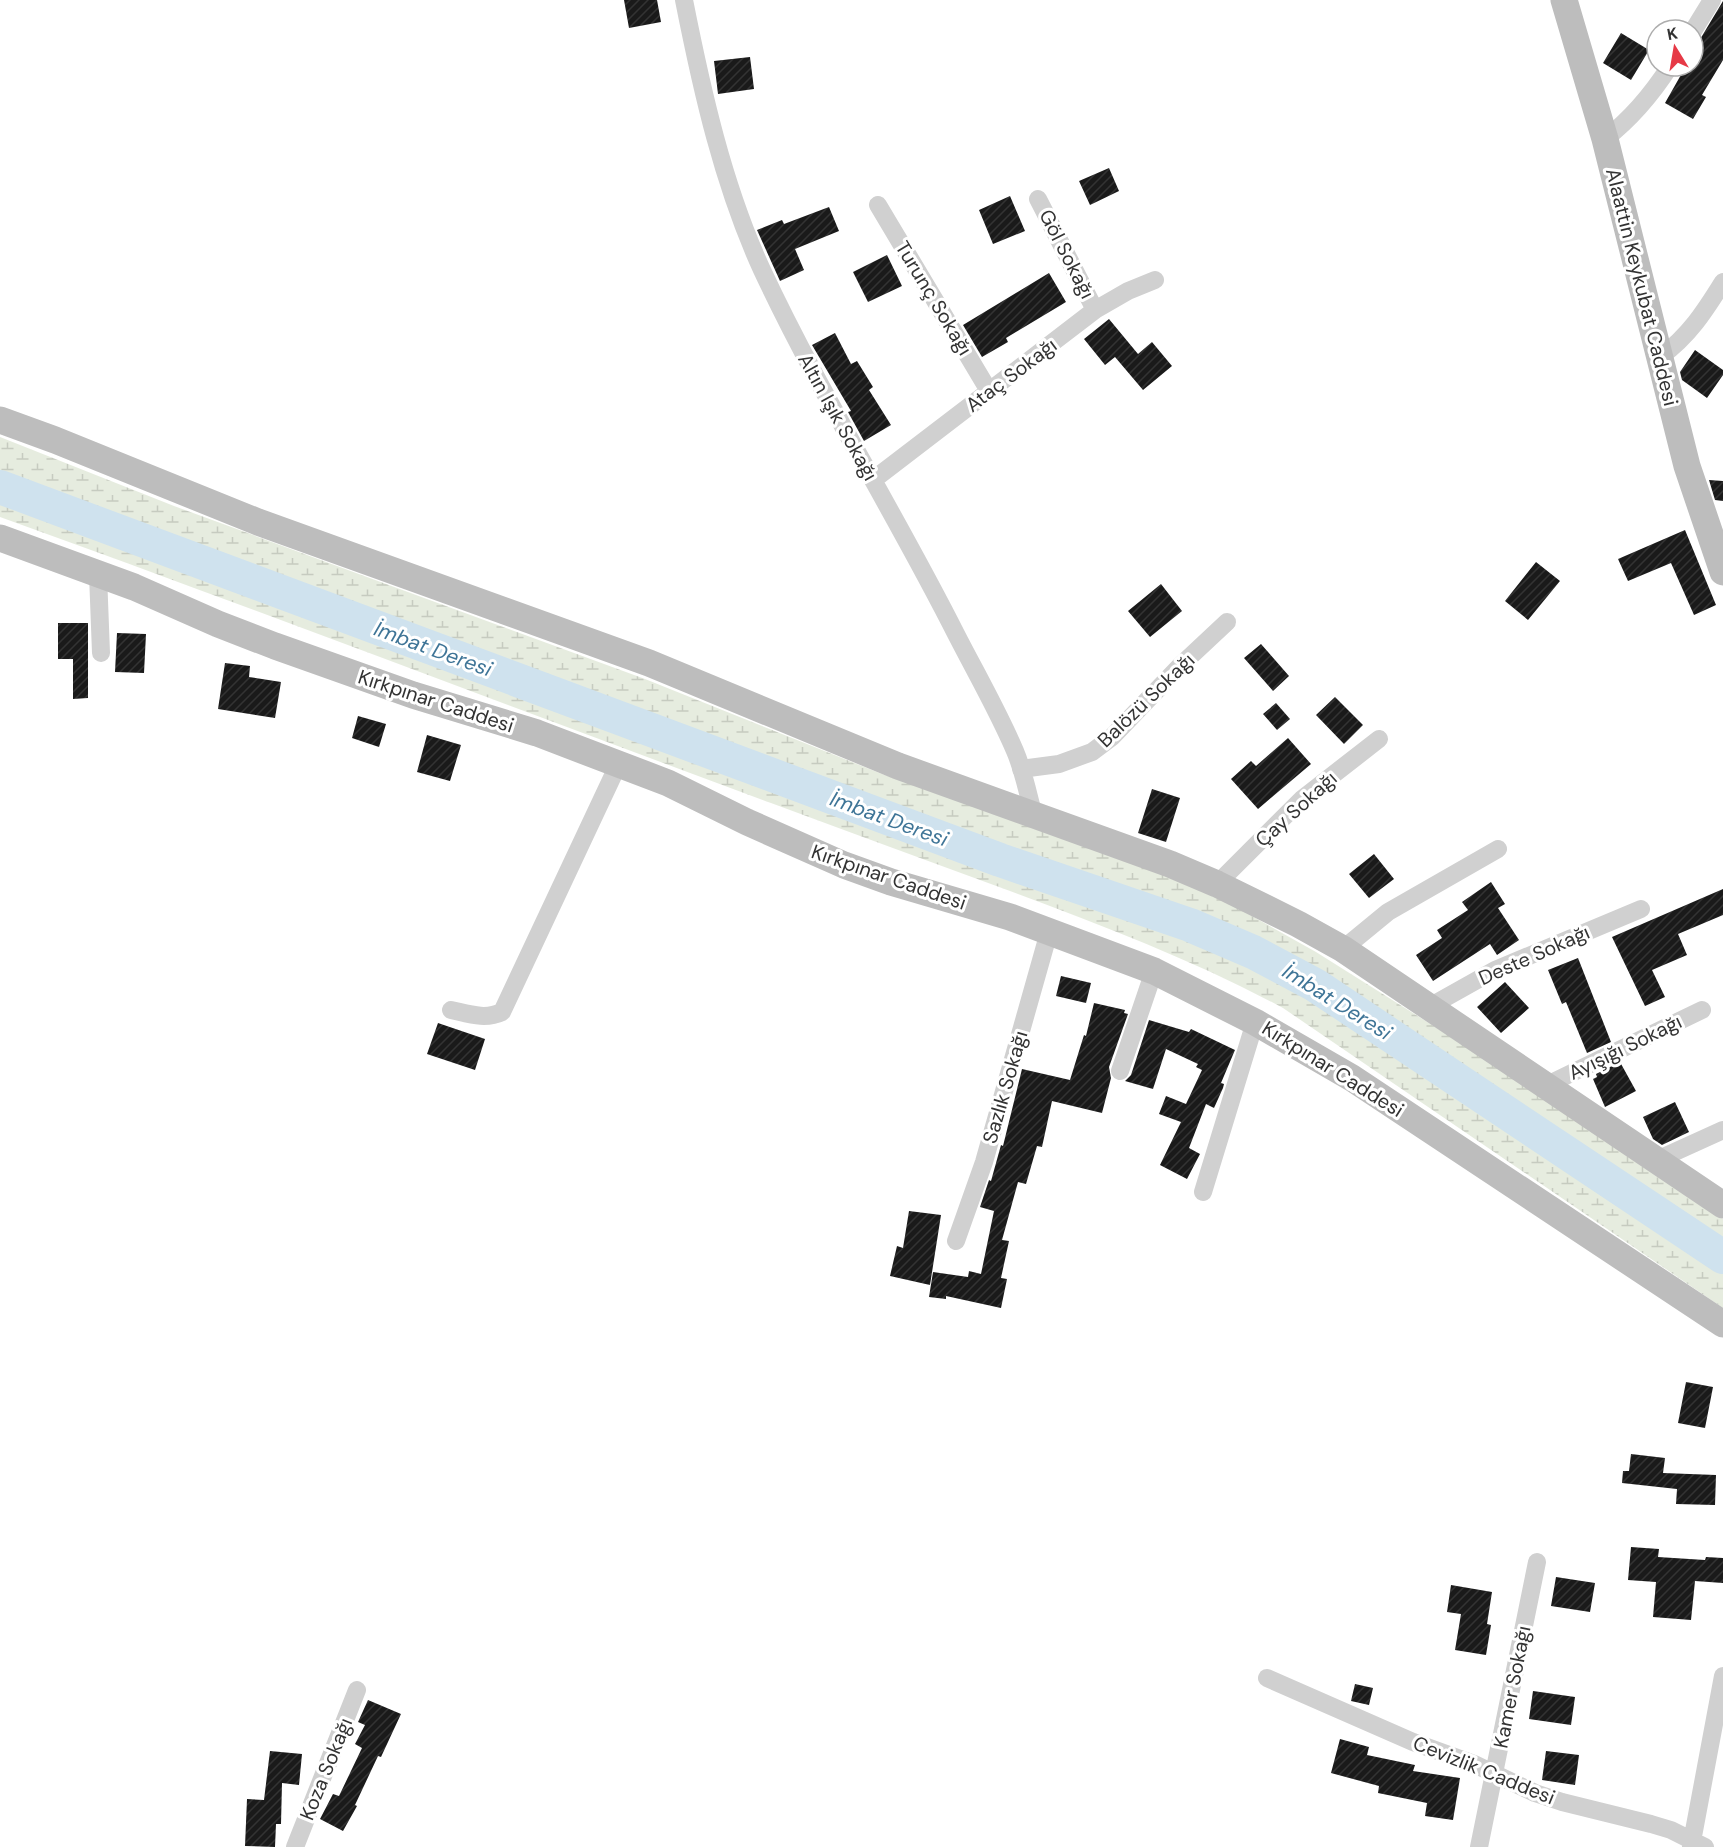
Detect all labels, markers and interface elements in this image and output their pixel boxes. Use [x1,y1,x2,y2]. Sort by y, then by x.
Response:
north arrow [1645,18,1705,78]
text: K [1665,22,1680,45]
street label: Alaattin Keykubat Caddesi [1600,166,1684,408]
street label: Göl Sokağı [1033,205,1101,303]
street label: Turunç Sokağı [890,236,978,360]
street label: Ataç Sokağı [960,332,1062,418]
street label: Altın Işık Sokağı [792,349,884,485]
water label: İmbat Deresi [370,615,497,684]
street label: Balözü Sokağı [1092,647,1200,753]
street label: Kırkpınar Caddesi [355,664,517,738]
street label: Çay Sokağı [1250,765,1342,853]
water label: İmbat Deresi [826,785,953,854]
street label: Kırkpınar Caddesi [808,838,970,916]
street label: Deste Sokağı [1474,919,1594,991]
water label: İmbat Deresi [1277,957,1398,1047]
street label: Ayışığı Sokağı [1564,1008,1686,1086]
street label: Kırkpınar Caddesi [1257,1015,1409,1123]
street label: Sazlık Sokağı [977,1028,1033,1146]
street label: Kamer Sokağı [1487,1624,1537,1750]
street label: Koza Sokağı [294,1714,358,1824]
street label: Cevizlik Caddesi [1409,1730,1559,1810]

